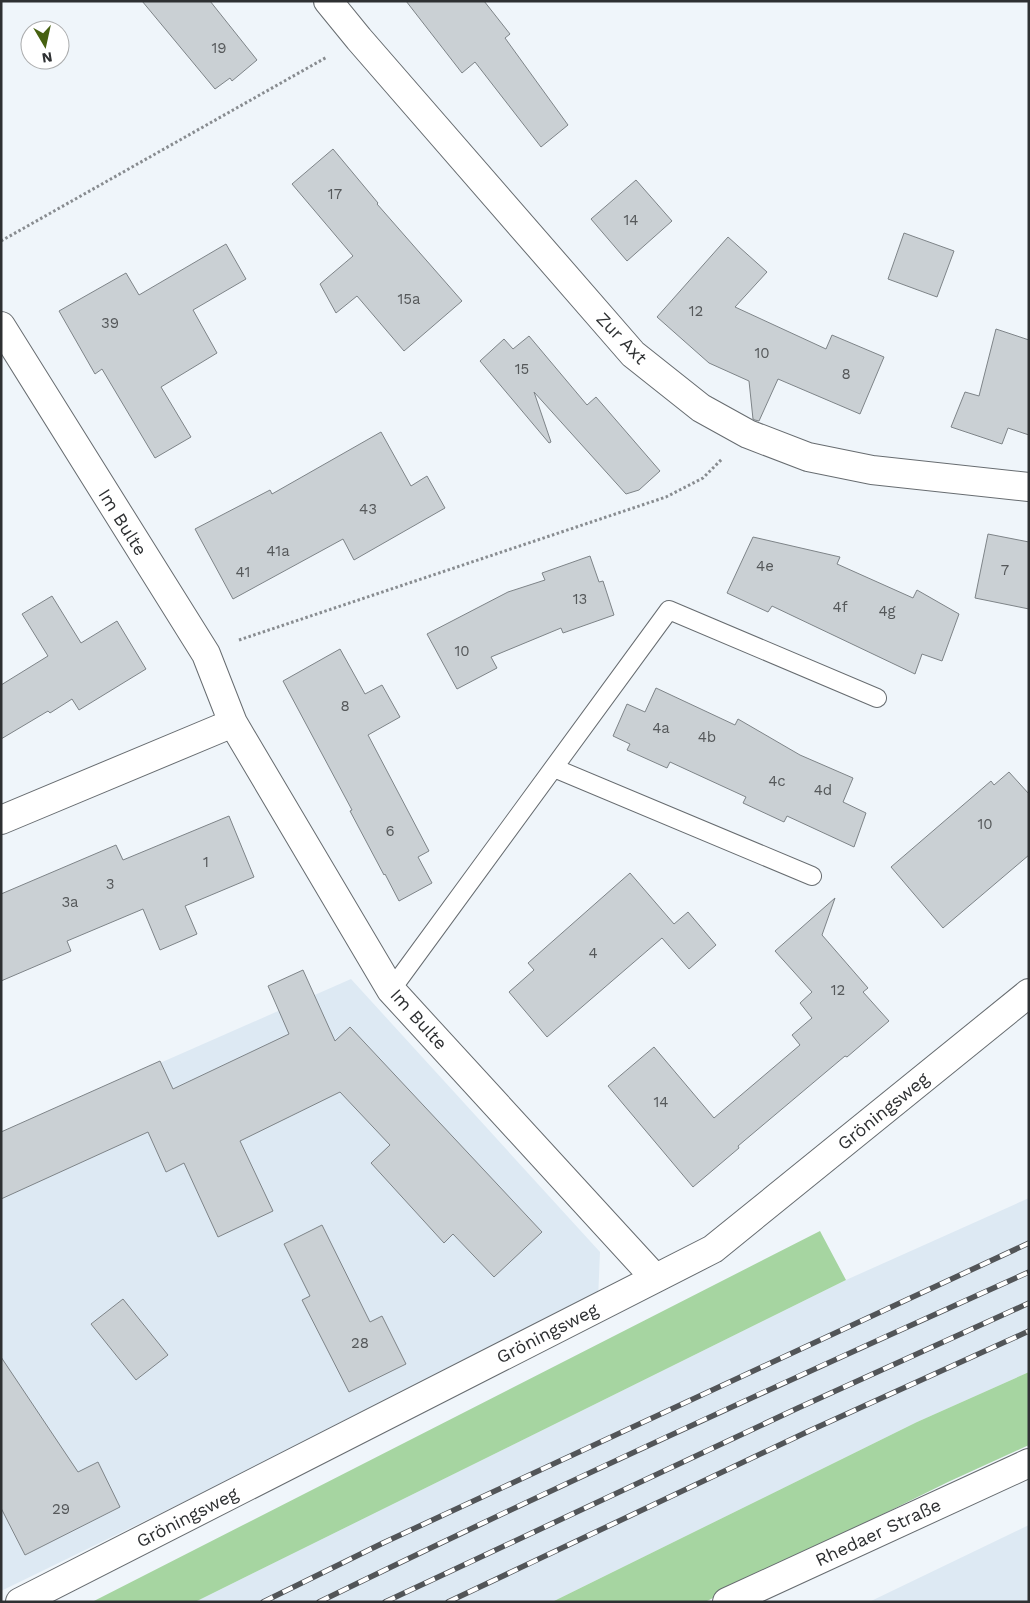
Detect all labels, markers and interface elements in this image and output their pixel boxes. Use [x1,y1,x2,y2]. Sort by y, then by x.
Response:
north arrow [20,20,70,70]
house number: 19 [211,39,227,57]
text: N [41,49,53,67]
house number: 17 [328,185,342,203]
house number: 14 [623,211,639,229]
house number: 15a [397,290,421,308]
house number: 12 [689,302,703,320]
street label: Zur Axt [592,308,652,368]
house number: 39 [101,314,119,332]
house number: 10 [754,344,770,362]
house number: 15 [515,360,529,378]
house number: 8 [841,365,851,383]
street label: Im Bulte [94,485,152,559]
house number: 43 [359,500,377,518]
house number: 41a [266,542,290,560]
house number: 4e [756,557,774,575]
house number: 7 [1001,561,1009,579]
house number: 41 [236,563,250,581]
house number: 13 [573,590,587,608]
house number: 4f [832,598,848,616]
house number: 4g [878,602,896,620]
house number: 10 [454,642,470,660]
house number: 8 [340,697,350,715]
house number: 4a [652,719,670,737]
house number: 4b [698,728,716,746]
house number: 4c [768,772,786,790]
house number: 4d [814,781,832,799]
house number: 10 [977,815,993,833]
house number: 6 [385,822,395,840]
house number: 1 [203,853,209,871]
house number: 3 [106,875,114,893]
house number: 3a [61,893,79,911]
house number: 4 [588,944,598,962]
house number: 12 [831,981,845,999]
street label: Im Bulte [386,984,452,1054]
street label: Gröningsweg [833,1068,933,1154]
house number: 14 [653,1093,669,1111]
street label: Gröningsweg [493,1298,602,1368]
house number: 28 [351,1334,369,1352]
street label: Gröningsweg [133,1482,242,1552]
street label: Rhedaer Straße [812,1494,944,1570]
house number: 29 [52,1500,70,1518]

